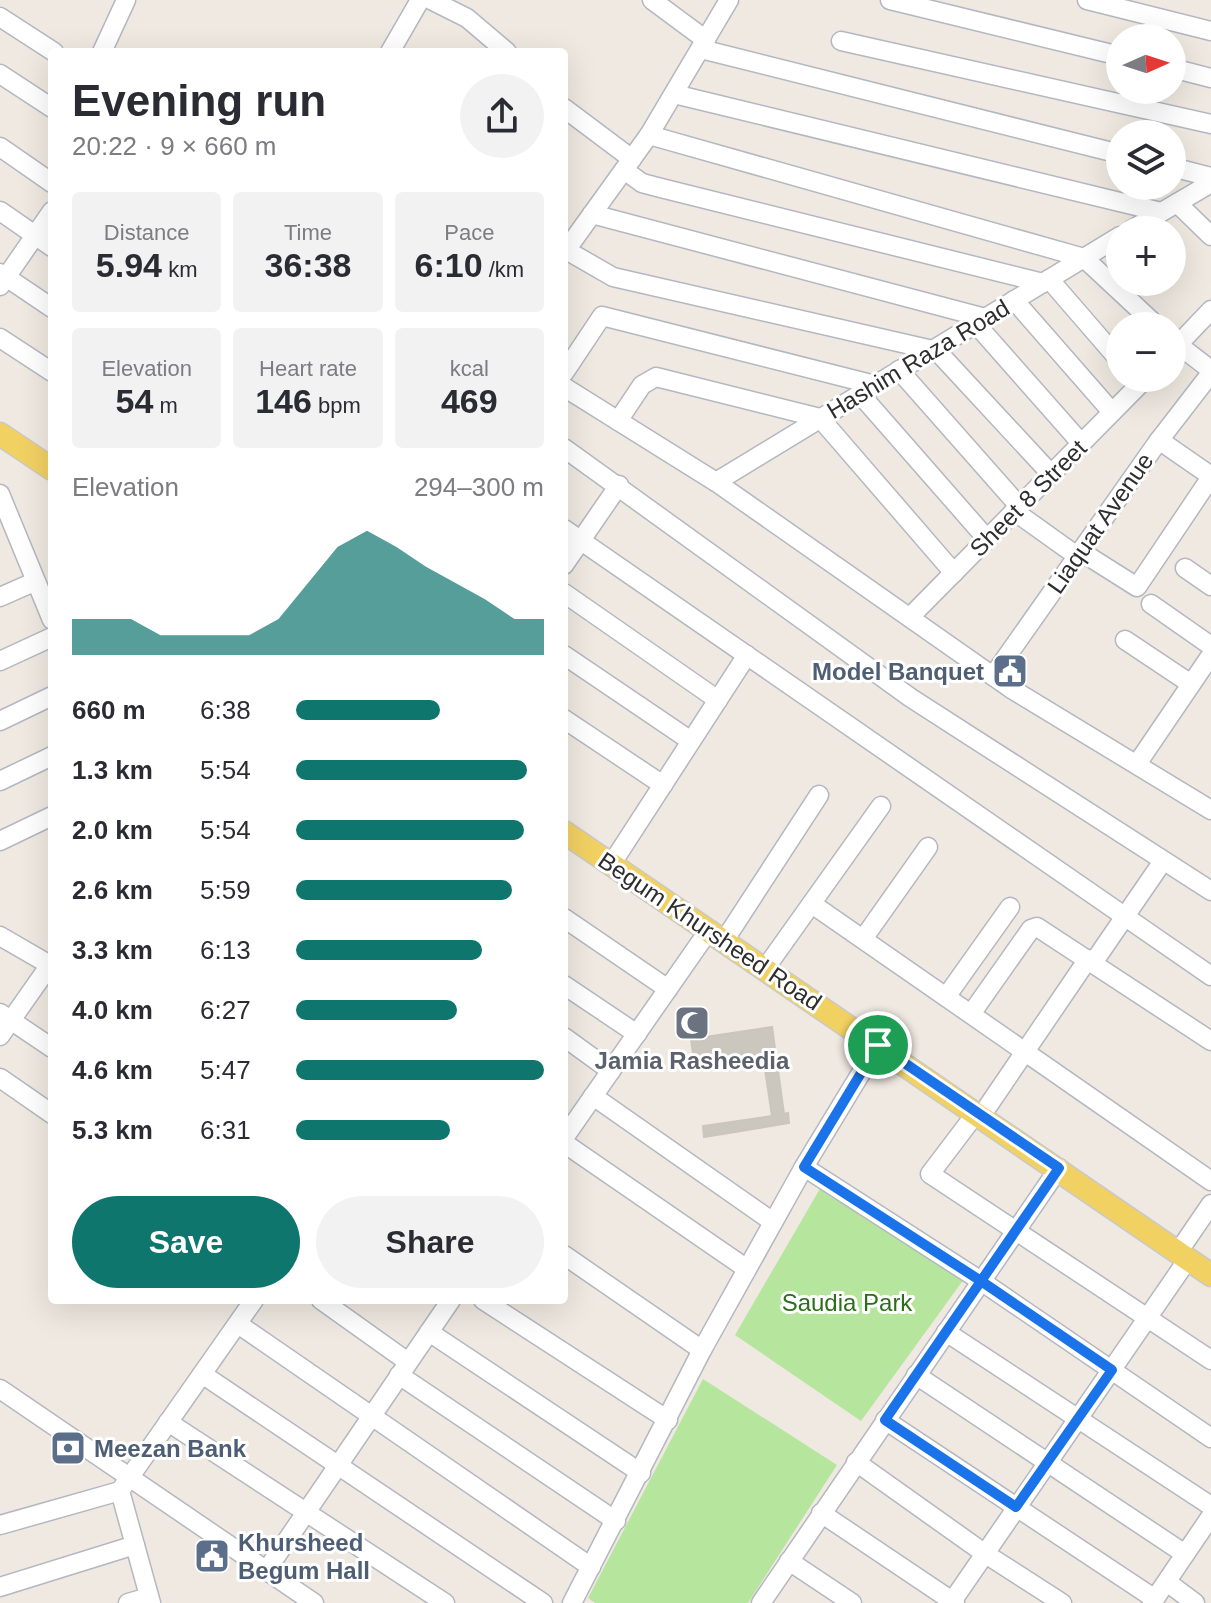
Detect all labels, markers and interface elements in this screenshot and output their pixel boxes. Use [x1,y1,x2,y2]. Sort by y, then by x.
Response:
north arrow [1106,24,1186,104]
map controls [1106,24,1186,392]
button: share [460,74,544,158]
text: Evening run [72,76,326,125]
button: layers [1106,120,1186,200]
text: 20:22 · 9 × 660 m [72,131,277,161]
button: + [1106,216,1186,296]
text: Distance [104,220,189,245]
text: Time [284,220,332,245]
text: Pace [444,220,494,245]
text: 5.94 [96,246,162,284]
text: 36:38 [265,246,351,284]
text: 6:10 [415,246,483,284]
text: km [162,257,197,282]
text: /km [483,257,524,282]
street label: Hashim Raza Road [822,294,1014,424]
button: − [1106,312,1186,392]
text: Elevation [101,356,192,381]
text: Heart rate [259,356,357,381]
text: kcal [450,356,489,381]
text: 54 [116,382,153,420]
text: 146 [255,382,312,420]
text: 469 [441,382,498,420]
text: m [153,393,178,418]
text: bpm [312,393,361,418]
street label: Sheet 8 Street [964,434,1092,562]
street label: Liaquat Avenue [1042,448,1158,598]
text: Elevation [72,472,179,502]
text: 294–300 m [414,472,544,502]
public building icon: Model Banquet [991,652,1029,690]
place label: Model Banquet [812,658,984,685]
text: 660 m [72,695,146,725]
text: 6:38 [200,695,251,725]
text: 1.3 km [72,755,153,785]
text: 5:54 [200,755,251,785]
text: 2.0 km [72,815,153,845]
text: 5:54 [200,815,251,845]
street label: Begum Khursheed Road [593,846,827,1016]
text: 2.6 km [72,875,153,905]
text: 5:59 [200,875,251,905]
text: 3.3 km [72,935,153,965]
text: 6:13 [200,935,251,965]
text: 4.0 km [72,995,153,1025]
text: 6:27 [200,995,251,1025]
mosque icon: Jamia Rasheedia [673,1004,711,1042]
pin [844,1011,912,1079]
icon: arrive [856,1023,900,1067]
place label: Jamia Rasheedia [595,1047,790,1074]
text: 4.6 km [72,1055,153,1085]
text: 5:47 [200,1055,251,1085]
text: 5.3 km [72,1115,153,1145]
text: 6:31 [200,1115,251,1145]
button: Save [72,1196,300,1288]
button: Share [316,1196,544,1288]
park label: Saudia Park [782,1289,913,1316]
bank icon: Meezan Bank [49,1429,87,1467]
place label: Meezan Bank [94,1435,247,1462]
place label: Khursheed Begum Hall [238,1529,370,1584]
public building icon: Khursheed Begum Hall [193,1537,231,1575]

